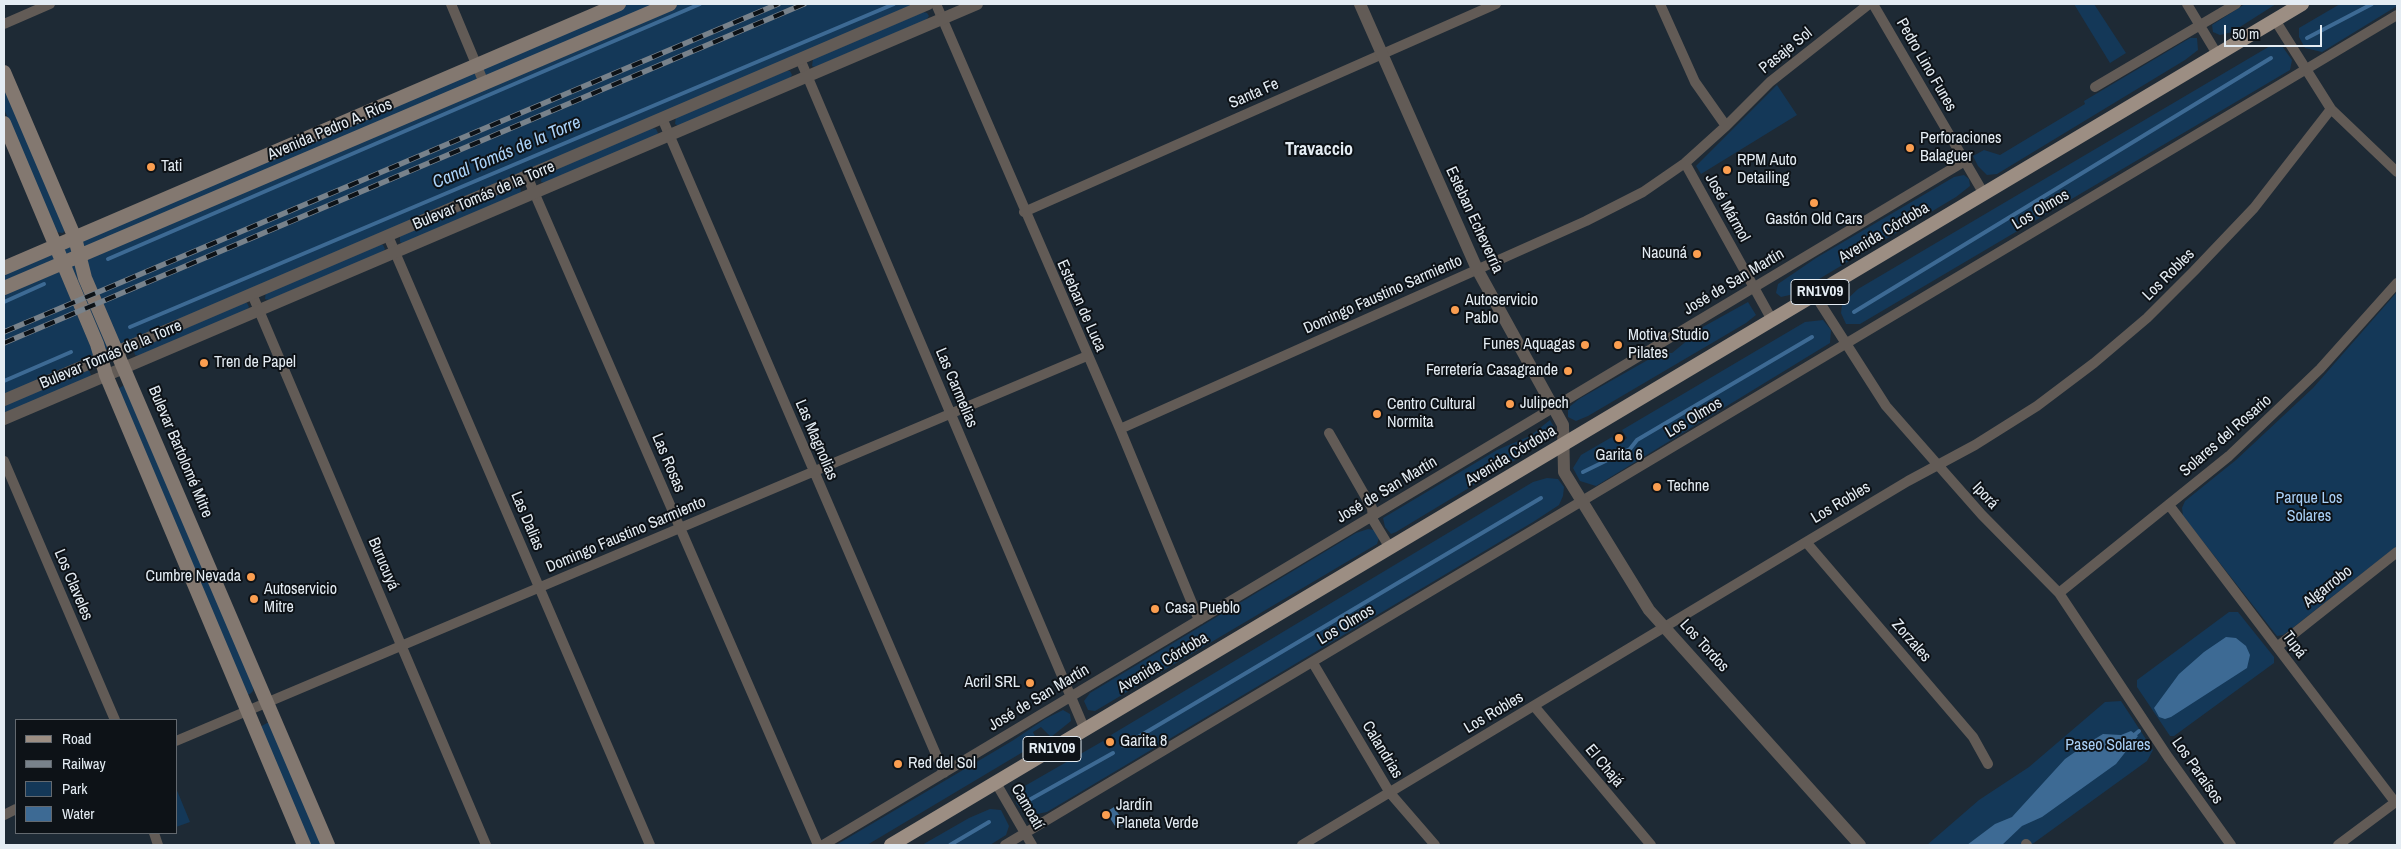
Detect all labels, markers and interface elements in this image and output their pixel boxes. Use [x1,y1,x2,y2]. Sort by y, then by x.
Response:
street label: Pedro Lino Funes [1892,15,1960,115]
scale bar [2226,15,2324,47]
text: 50 m [2232,23,2259,44]
street label: Pasaje Sol [1756,24,1816,78]
street label: Santa Fe [1226,75,1282,113]
street label: Avenida Pedro A. Ríos [265,95,395,165]
water label: Canal Tomás de la Torre [429,112,585,194]
place label: Perforaciones Balaguer [1920,129,2002,167]
district label: Travaccio [1285,139,1353,161]
marker: Perforaciones Balaguer [1904,142,1916,154]
place label: RPM Auto Detailing [1737,151,1797,189]
place label: Tati [161,157,182,177]
street label: Bulevar Tomás de la Torre [410,157,558,235]
marker: Tati [145,161,157,173]
street label: Esteban Echeverría [1441,164,1507,276]
marker: RPM Auto Detailing [1721,164,1733,176]
street label: José Mármol [1700,171,1754,245]
street label: Los Olmos [2009,186,2073,234]
marker: Gastón Old Cars [1808,197,1820,209]
street label: Avenida Córdoba [1835,199,1933,267]
place label: Gastón Old Cars [1765,210,1863,230]
place label: Nacuná [1642,244,1687,264]
street label: José de San Martín [1680,244,1788,320]
street label: Los Robles [2139,245,2199,305]
marker: Nacuná [1691,248,1703,260]
street label: Domingo Faustino Sarmiento [1301,251,1465,339]
street label: Esteban de Luca [1052,257,1110,355]
road number: RN1V09 [1791,280,1849,304]
place label: Autoservicio Pablo [1465,291,1538,329]
marker: Autoservicio Pablo [1449,304,1461,316]
street label: Bulevar Tomás de la Torre [37,316,185,394]
place label: Motiva Studio Pilates [1628,326,1709,364]
place label: Funes Aquagas [1483,335,1575,355]
marker: Funes Aquagas [1579,339,1591,351]
marker: Motiva Studio Pilates [1612,339,1624,351]
street label: Las Carmelias [931,345,981,431]
place label: Tren de Papel [214,353,296,373]
marker: Tren de Papel [198,357,210,369]
place label: Ferretería Casagrande [1426,361,1558,381]
marker: Ferretería Casagrande [1562,365,1574,377]
street label: Bulevar Bartolomé Mitre [144,383,216,521]
street label: Solares del Rosario [2176,391,2276,481]
place label: Julipech [1520,394,1569,414]
street label: Los Olmos [1662,394,1726,442]
place label: Centro Cultural Normita [1387,395,1475,433]
street label: Las Magnolias [790,397,842,483]
marker: Julipech [1504,398,1516,410]
marker: Centro Cultural Normita [1371,408,1383,420]
street label: Avenida Córdoba [1462,422,1560,490]
street label: Las Rosas [647,431,689,495]
marker: Garita 6 [1613,432,1625,444]
place label: Garita 6 [1595,446,1643,466]
street label: José de San Martín [1333,452,1441,528]
place label: Techne [1667,477,1709,497]
street label: Los Robles [1808,478,1874,528]
street label: Iporá [1968,479,2002,513]
marker: Techne [1651,481,1663,493]
street label: Las Dalias [506,489,548,553]
park label: Parque Los Solares [2275,489,2343,527]
street label: Domingo Faustino Sarmiento [543,493,709,577]
street label: Burucuyá [363,535,403,593]
street label: Los Claveles [49,547,97,623]
street label: Algarrobo [2300,562,2356,612]
place label: Cumbre Nevada [145,567,241,587]
marker: Cumbre Nevada [245,571,257,583]
place label: Autoservicio Mitre [264,580,337,618]
marker: Autoservicio Mitre [248,593,260,605]
place label: Casa Pueblo [1165,599,1240,619]
street label: Los Olmos [1314,601,1378,649]
marker: Casa Pueblo [1149,603,1161,615]
street label: Los Tordos [1675,616,1733,676]
street label: Zorzales [1887,616,1935,666]
street label: Tupá [2278,628,2310,662]
street label: Avenida Córdoba [1114,629,1212,697]
street label: José de San Martín [985,660,1093,736]
place label: Acril SRL [965,673,1020,693]
marker: Acril SRL [1024,677,1036,689]
street label: Los Robles [1461,688,1527,738]
street label: Calandrias [1357,718,1407,782]
legend [15,719,178,834]
text: Road [62,728,91,749]
place label: Garita 8 [1120,732,1167,752]
street label: Los Paraísos [2167,734,2227,808]
road number: RN1V09 [1023,736,1081,762]
marker: Garita 8 [1104,736,1116,748]
park label: Paseo Solares [2065,736,2151,756]
street label: El Chajá [1581,741,1627,791]
text: Railway [62,753,106,774]
place label: Red del Sol [908,754,976,774]
marker: Red del Sol [892,758,904,770]
text: Park [62,778,87,799]
street label: Camoatí [1006,781,1048,833]
place label: Jardín Planeta Verde [1116,796,1198,834]
text: Water [62,803,94,824]
marker: Jardín Planeta Verde [1100,809,1112,821]

